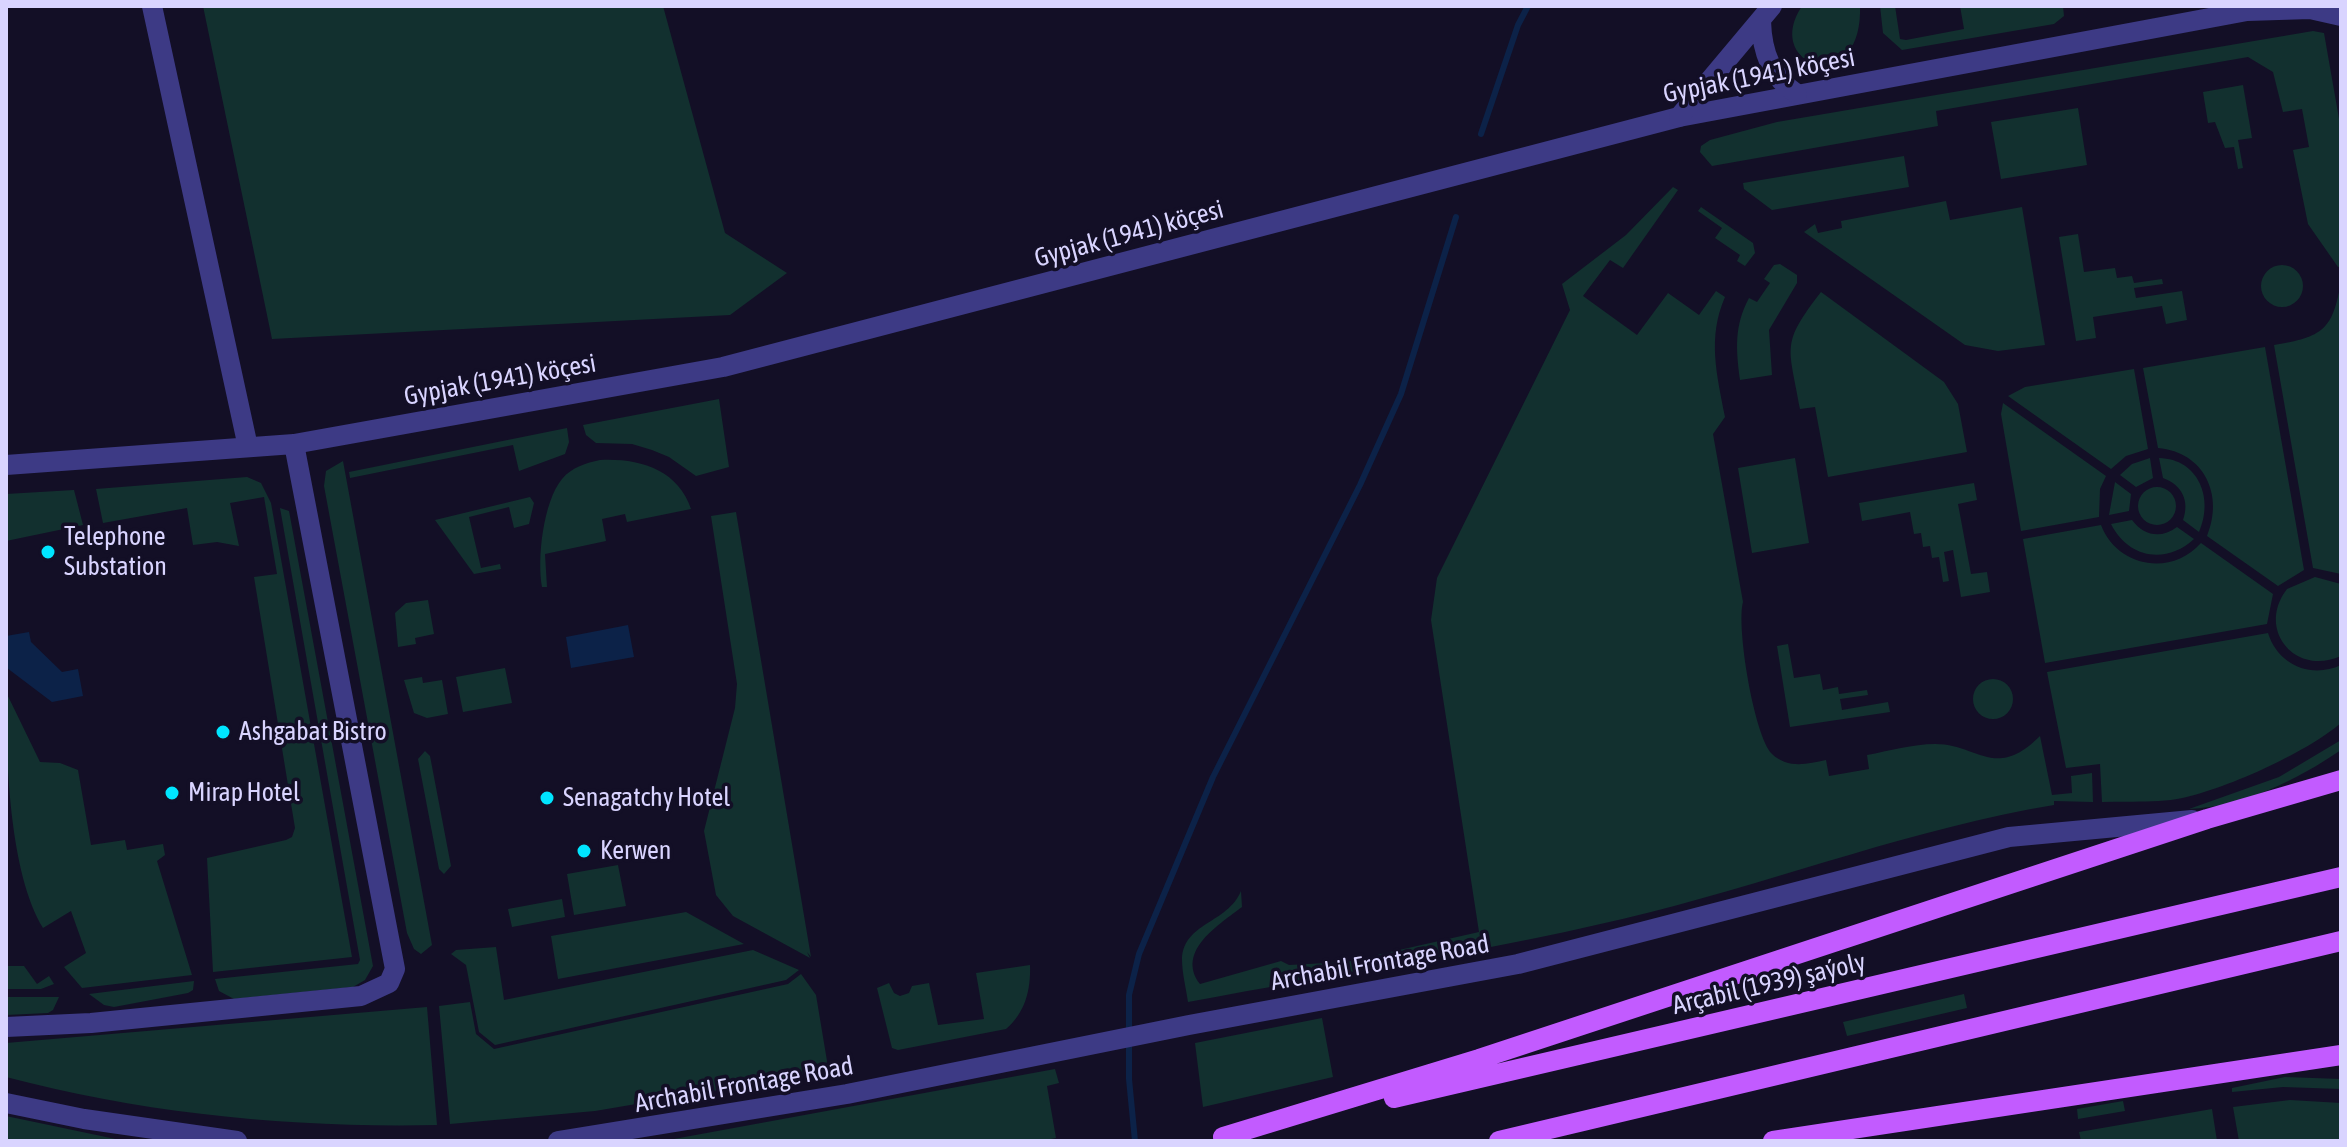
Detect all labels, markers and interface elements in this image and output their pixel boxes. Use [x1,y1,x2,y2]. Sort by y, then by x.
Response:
street label: Gypjak (1941) köçesi [1661,42,1857,110]
street label: Gypjak (1941) köçesi [1031,194,1227,274]
street label: Gypjak (1941) köçesi [402,348,598,412]
place label: Telephone Substation [64,521,167,582]
marker: Telephone Substation [39,543,57,561]
place label: Ashgabat Bistro [239,716,387,748]
marker: Ashgabat Bistro [214,723,232,741]
place label: Mirap Hotel [188,777,300,809]
place label: Senagatchy Hotel [563,782,730,814]
marker: Mirap Hotel [163,784,181,802]
marker: Senagatchy Hotel [538,789,556,807]
place label: Kerwen [600,835,671,867]
marker: Kerwen [575,842,593,860]
street label: Archabil Frontage Road [1268,928,1492,998]
street label: Arçabil (1939) şaýoly [1669,947,1869,1021]
street label: Archabil Frontage Road [632,1050,856,1120]

